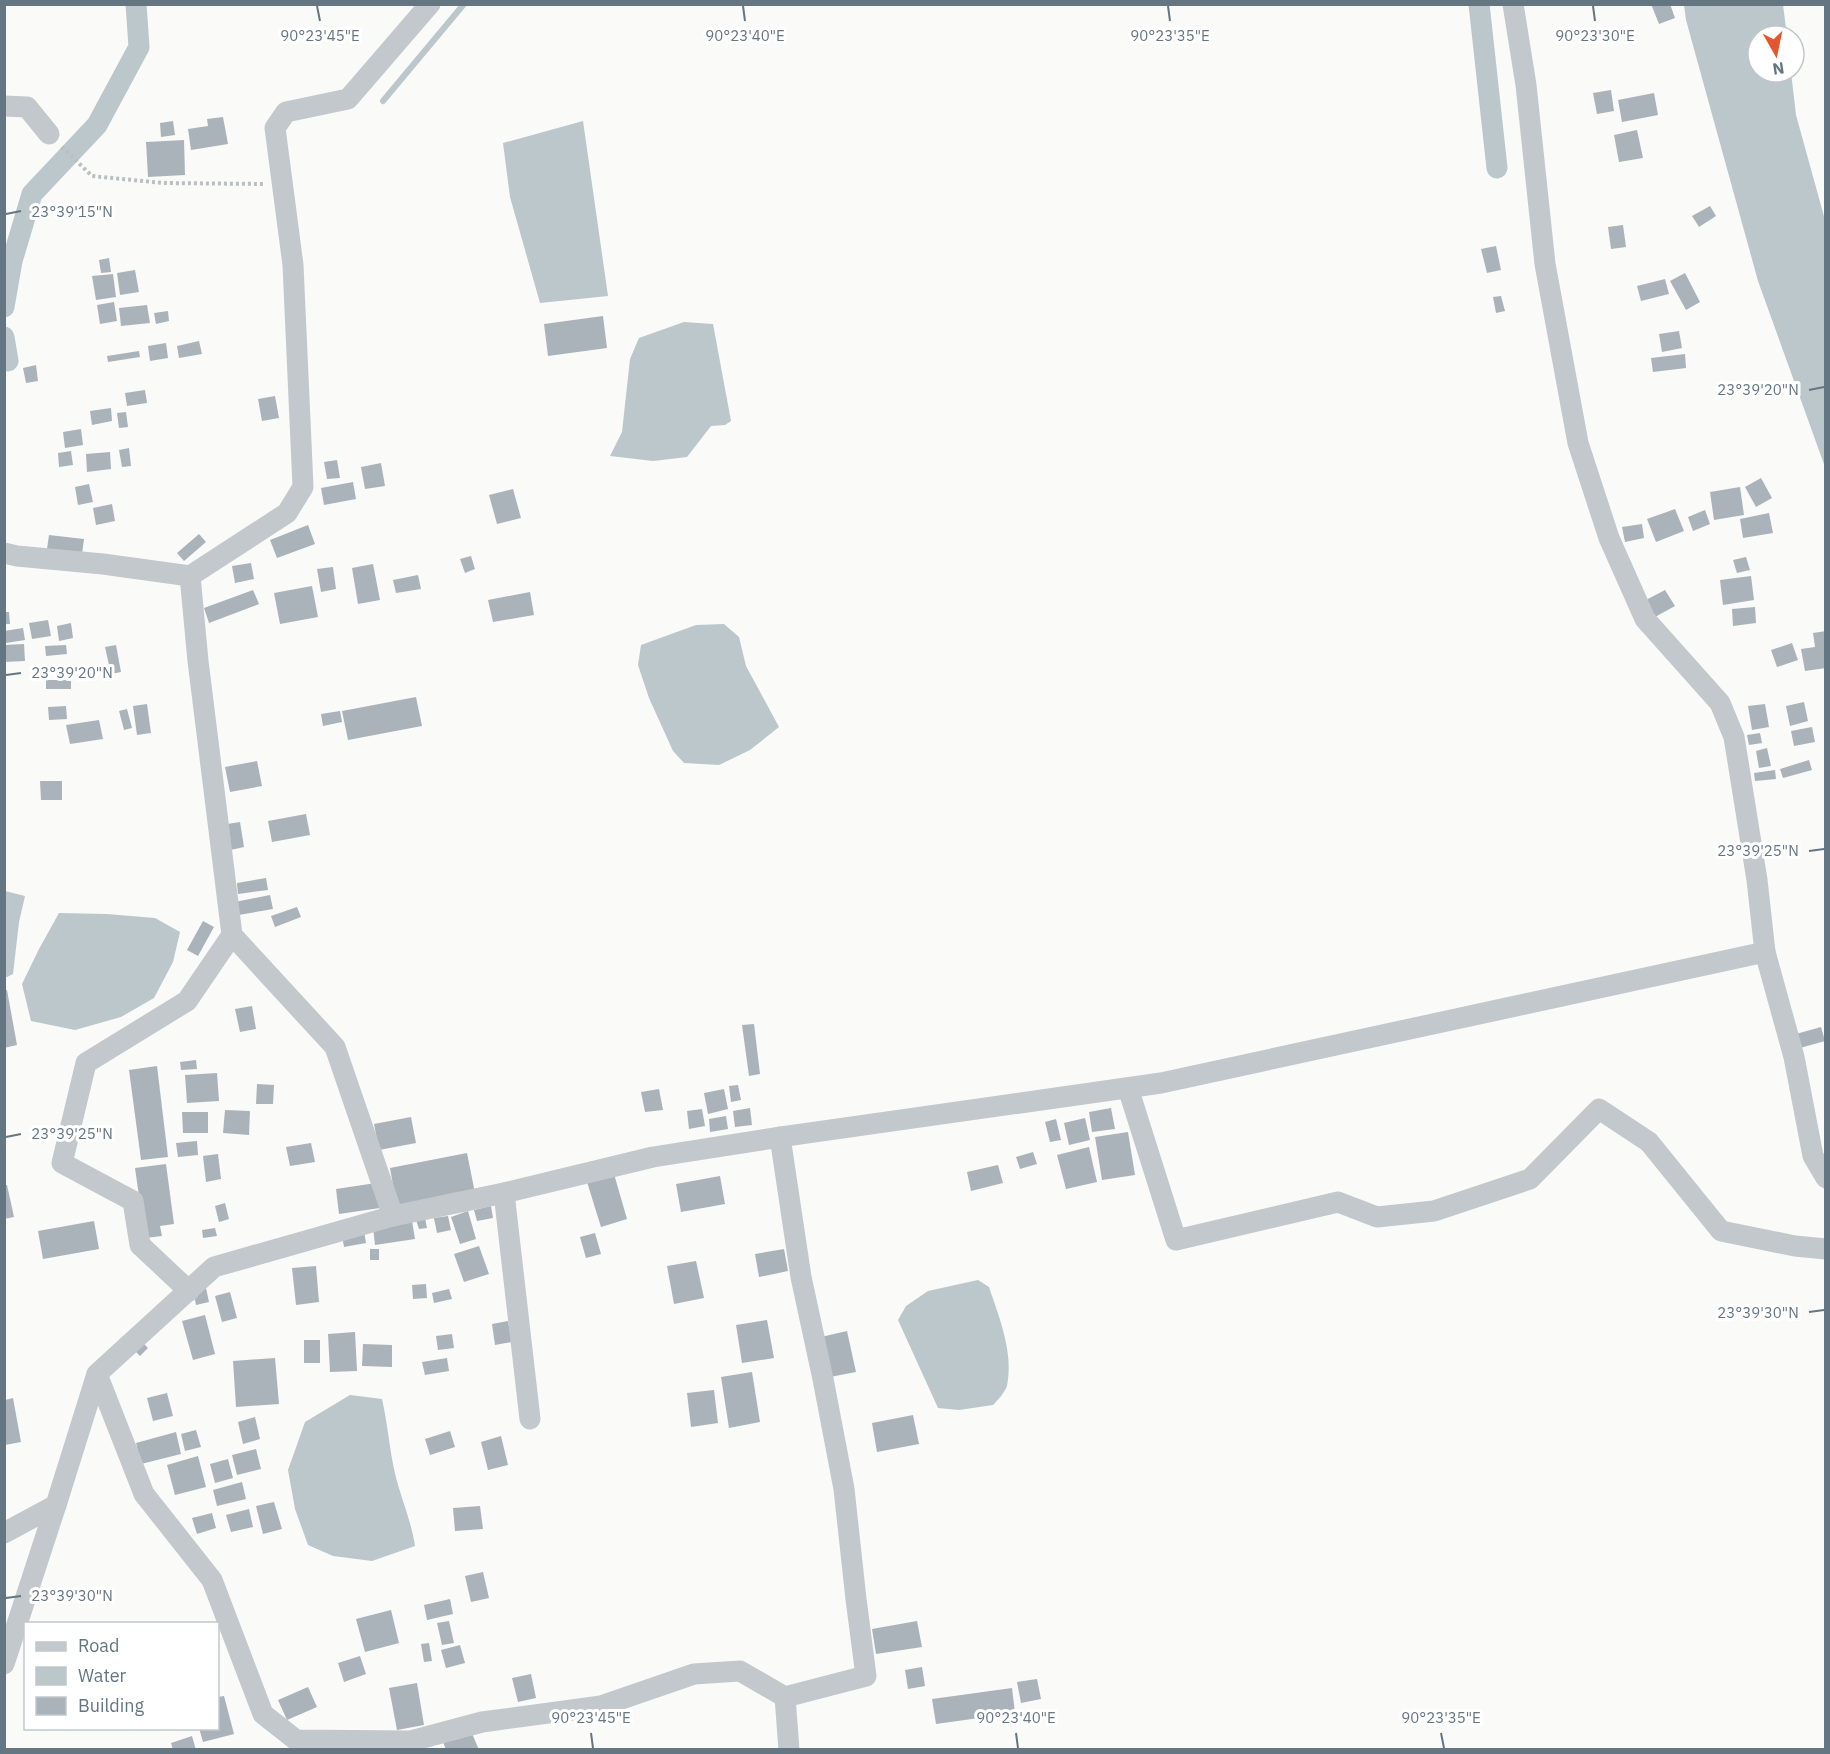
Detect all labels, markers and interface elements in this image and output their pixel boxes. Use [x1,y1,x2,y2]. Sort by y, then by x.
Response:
north arrow [1746,24,1806,84]
text: 90°23'45"E [280,26,360,45]
text: 90°23'40"E [705,26,785,45]
text: 90°23'35"E [1130,26,1210,45]
text: 90°23'30"E [1555,26,1635,45]
text: N [1771,58,1786,80]
text: 23°39'15"N [31,202,113,221]
text: 23°39'20"N [1717,380,1799,399]
text: 23°39'20"N [31,663,113,682]
text: 23°39'25"N [1717,841,1799,860]
text: 23°39'25"N [31,1124,113,1143]
text: 23°39'30"N [1717,1303,1799,1322]
text: 23°39'30"N [31,1586,113,1605]
legend [24,1622,219,1730]
text: Road [78,1634,119,1657]
text: Water [78,1664,127,1687]
text: Building [78,1694,145,1717]
text: 90°23'45"E [551,1708,631,1727]
text: 90°23'40"E [976,1708,1056,1727]
text: 90°23'35"E [1401,1708,1481,1727]

